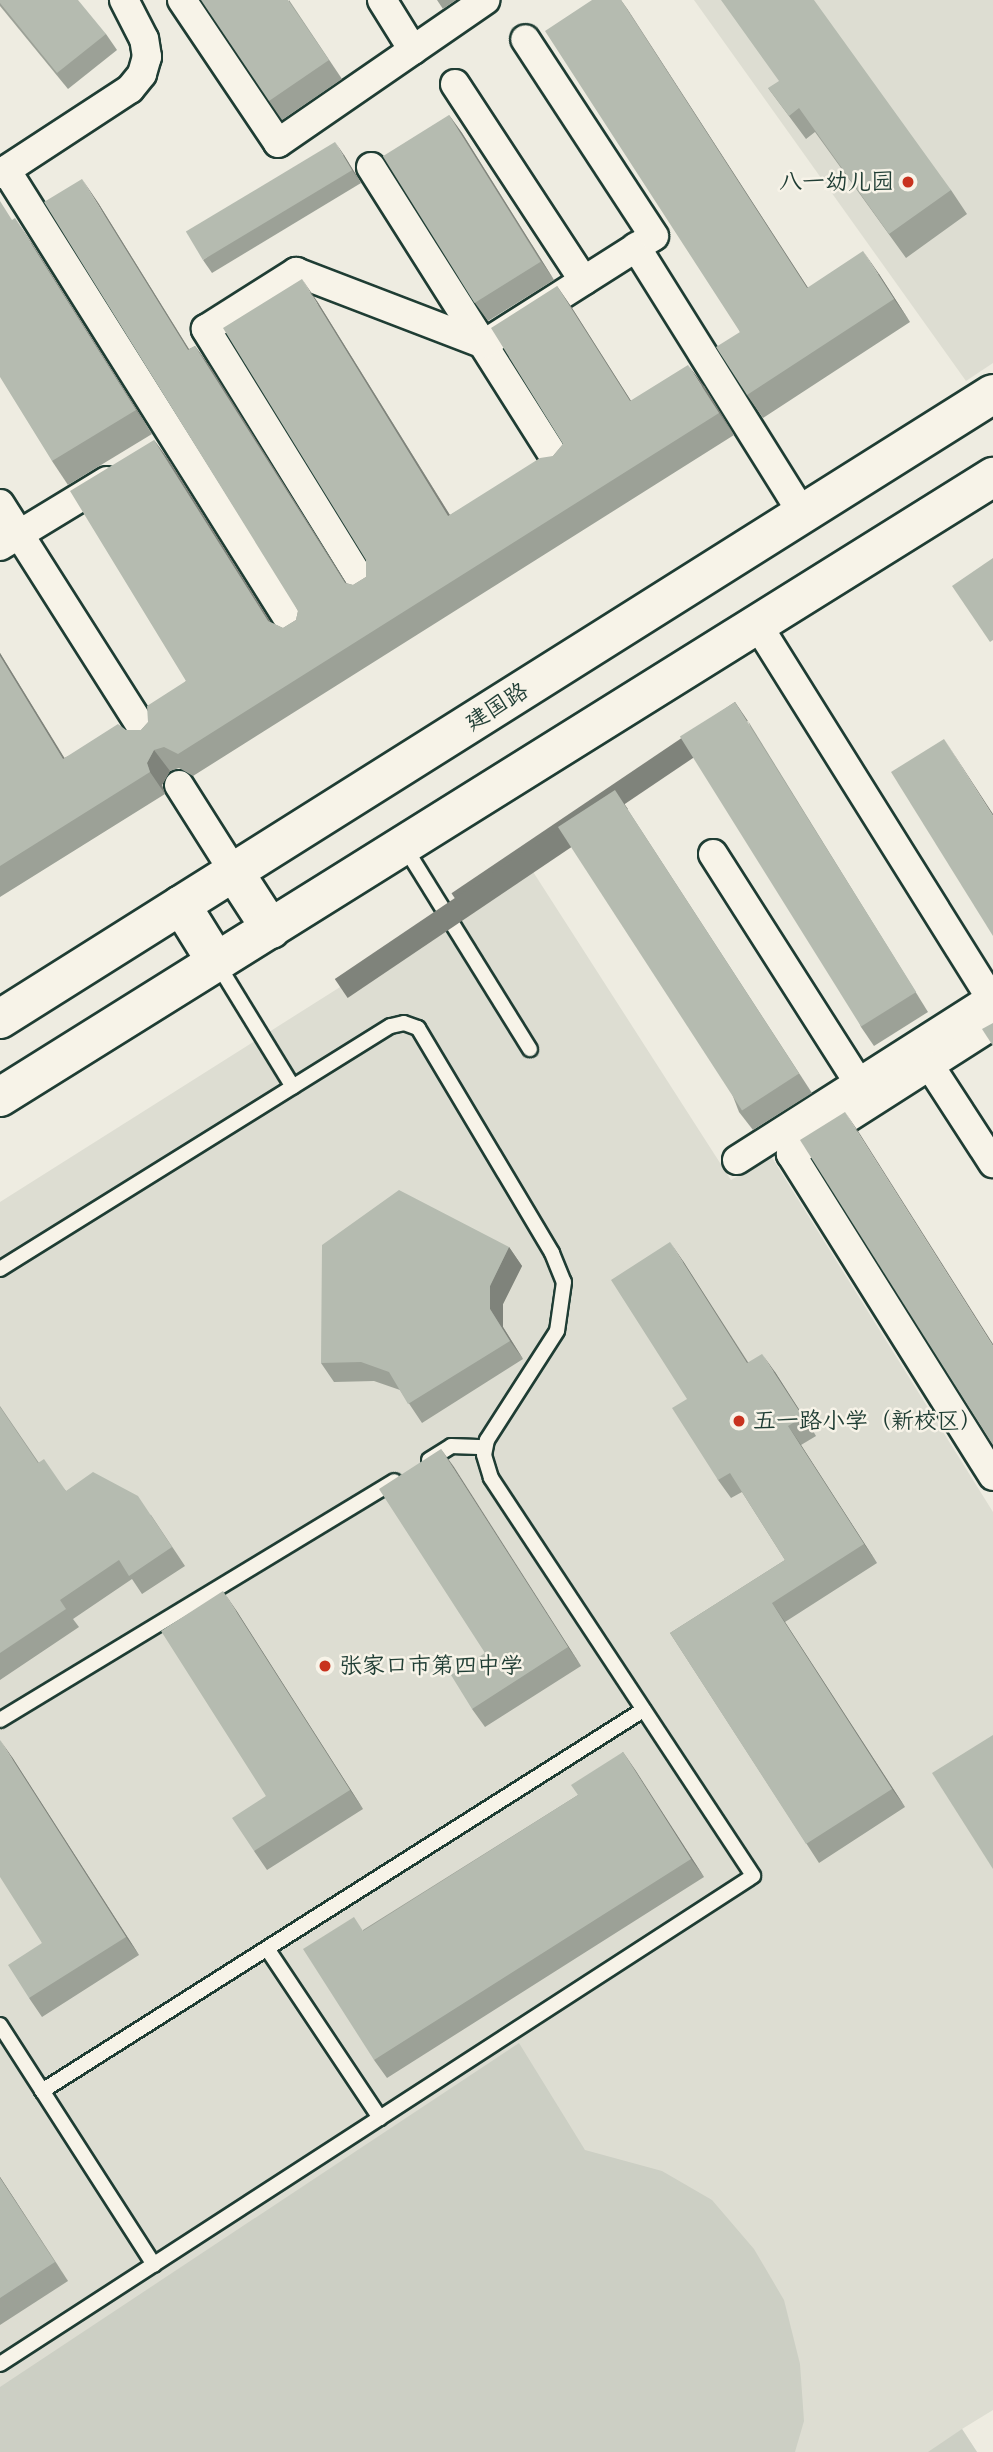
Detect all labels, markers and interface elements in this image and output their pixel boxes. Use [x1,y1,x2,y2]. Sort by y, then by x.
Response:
place label: 八一幼儿园 [779,168,894,196]
marker: 八一幼儿园 [900,174,916,190]
street label: 建国路 [460,677,534,737]
place label: 五一路小学（新校区） [753,1407,983,1435]
marker: 五一路小学（新校区） [731,1413,747,1429]
place label: 张家口市第四中学 [339,1652,523,1680]
marker: 张家口市第四中学 [317,1658,333,1674]

